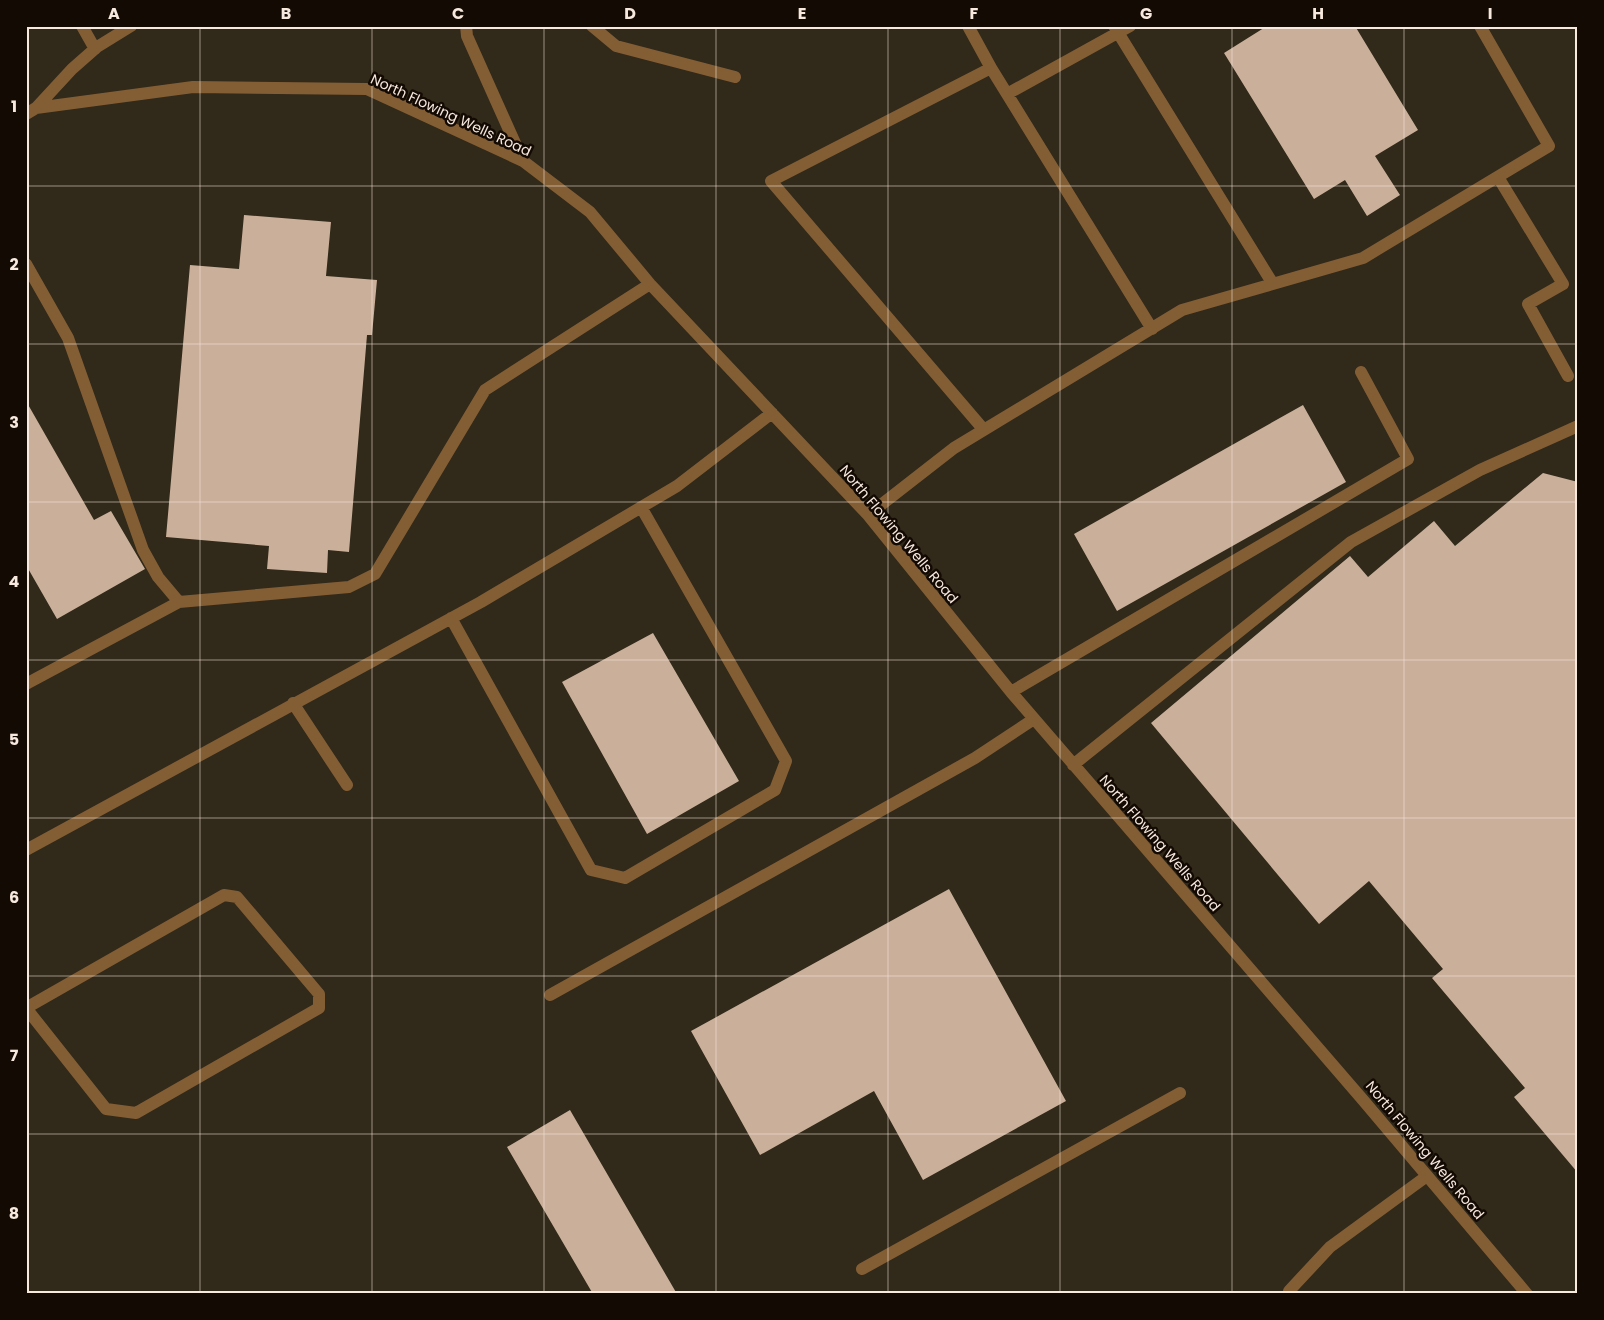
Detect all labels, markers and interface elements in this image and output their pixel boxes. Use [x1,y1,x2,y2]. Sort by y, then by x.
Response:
text: A [108,2,120,25]
text: B [281,2,291,25]
text: C [452,2,464,25]
text: D [624,2,636,25]
text: E [798,2,806,25]
text: F [970,2,979,25]
text: G [1140,2,1152,25]
text: H [1312,2,1324,25]
text: I [1488,2,1492,25]
street label: North Flowing Wells Road [367,69,535,161]
text: 1 [11,95,17,118]
text: 2 [9,253,19,276]
text: 3 [9,411,19,434]
street label: North Flowing Wells Road [835,461,963,607]
text: 4 [9,570,20,593]
text: 5 [9,728,19,751]
street label: North Flowing Wells Road [1095,770,1225,916]
text: 6 [9,886,19,909]
text: 7 [10,1044,19,1067]
street label: North Flowing Wells Road [1361,1077,1489,1223]
text: 8 [9,1202,19,1225]

